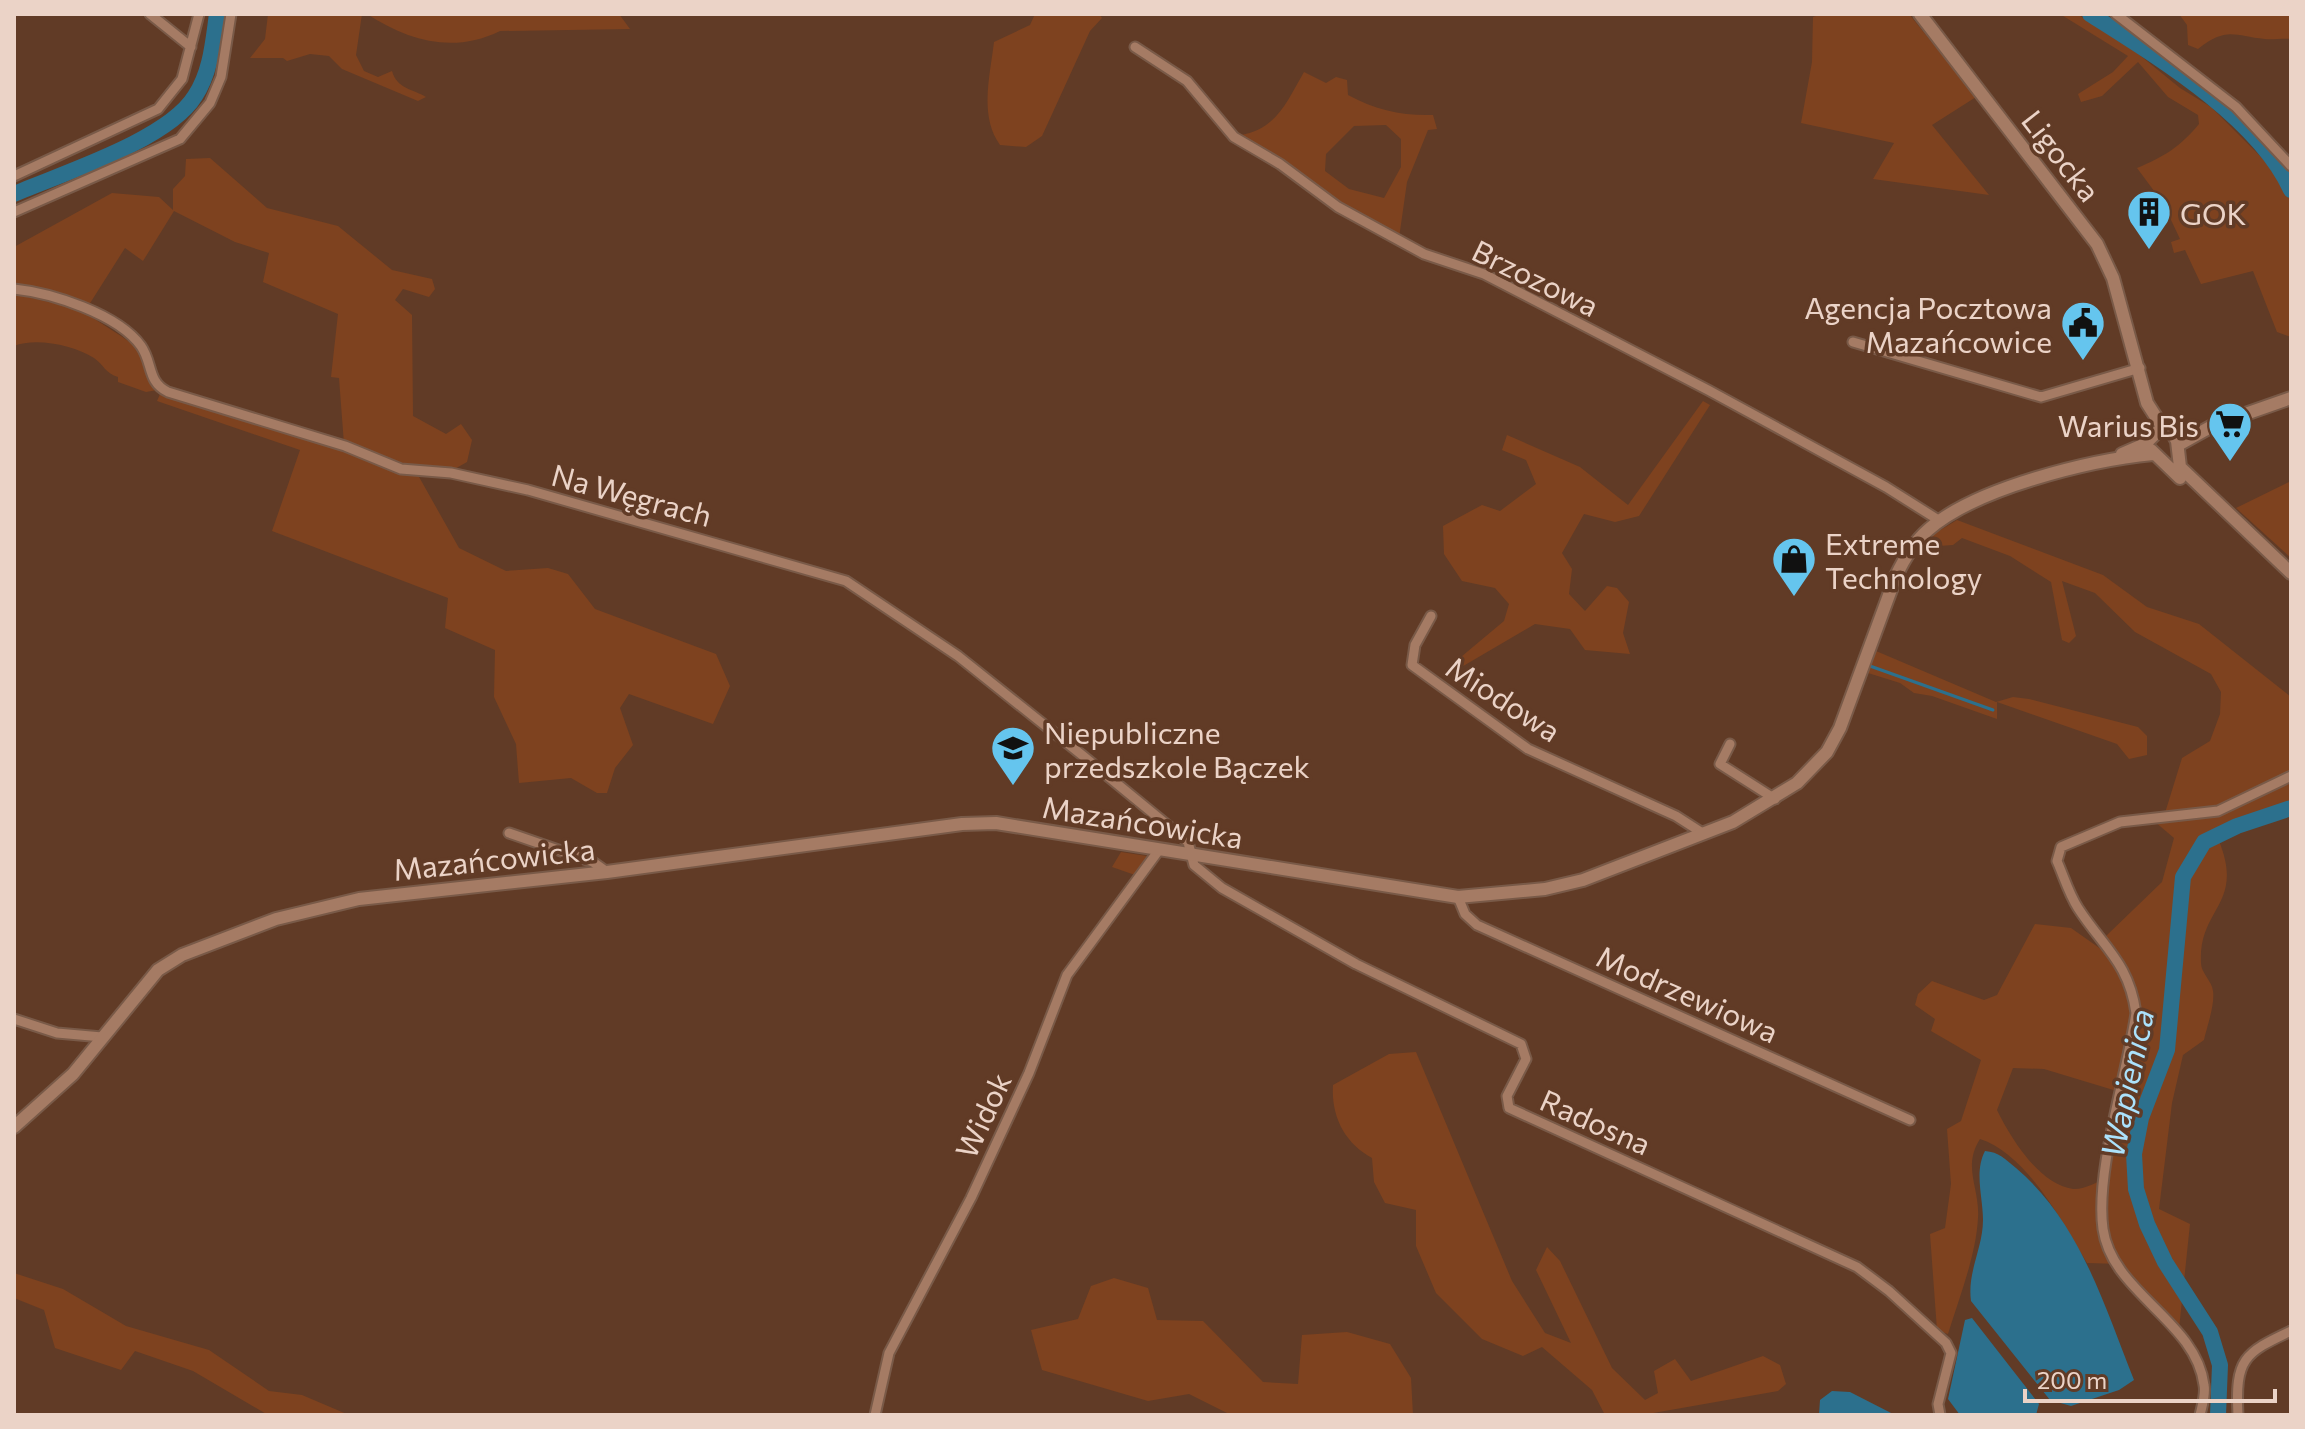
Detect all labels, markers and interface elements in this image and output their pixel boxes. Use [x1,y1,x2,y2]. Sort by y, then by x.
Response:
street label: Ligocka [2015,102,2109,208]
building icon: GOK [2125,188,2173,251]
place label: GOK [2180,194,2247,231]
street label: Brzozowa [1467,231,1605,323]
place label: Agencja Pocztowa Mazańcowice [1804,288,2052,359]
public building icon: Agencja Pocztowa Mazańcowice [2059,299,2107,362]
supermarket icon: Warius Bis [2206,400,2254,463]
place label: Warius Bis [2058,406,2199,443]
street label: Na Węgrach [548,455,716,533]
place label: Extreme Technology [1825,524,1982,595]
shop icon: Extreme Technology [1770,535,1818,598]
street label: Miodowa [1440,647,1568,749]
place label: Niepubliczne przedszkole Bączek [1044,713,1310,784]
school or university icon: Niepubliczne przedszkole Bączek [989,724,1037,787]
street label: Mazańcowicka [1040,787,1246,855]
street label: Mazańcowicka [391,829,597,887]
street label: Modrzewiowa [1592,936,1784,1050]
water label: Wapienica [2091,1005,2161,1161]
street label: Widok [946,1066,1018,1164]
street label: Radosna [1535,1080,1657,1162]
scale bar [2025,1353,2275,1403]
text: 200 m [2037,1365,2107,1394]

